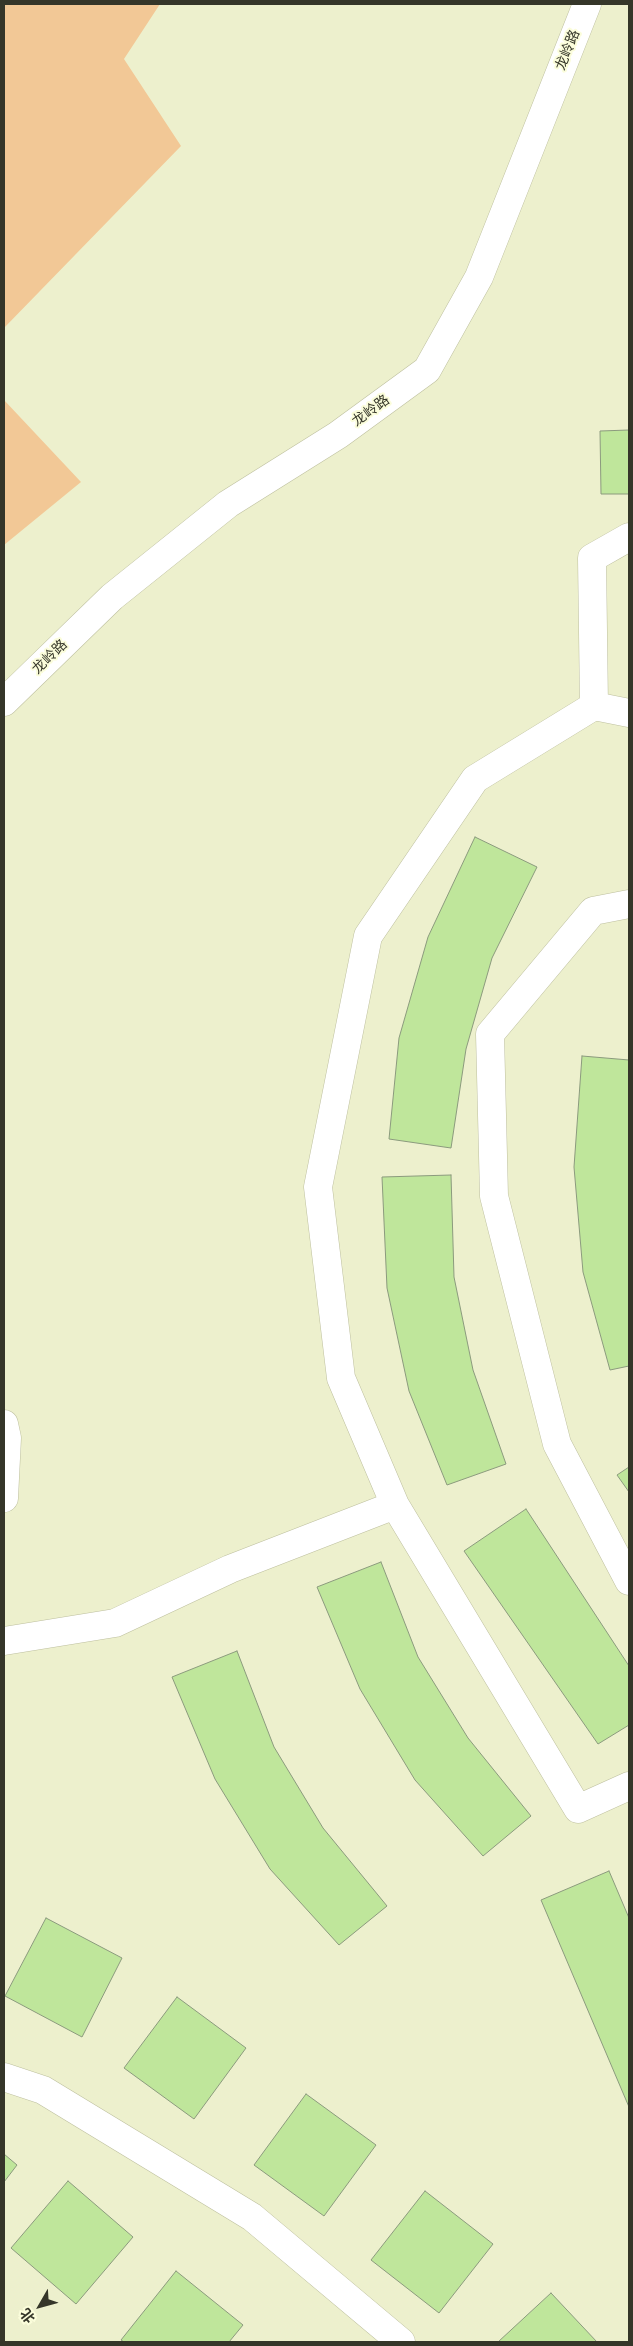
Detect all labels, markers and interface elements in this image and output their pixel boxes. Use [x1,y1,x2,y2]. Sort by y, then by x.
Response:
street label: 龙岭路 [552,27,584,73]
street label: 龙岭路 [349,392,393,430]
street label: 龙岭路 [29,636,71,678]
north arrow [15,2281,65,2331]
text: 北 [17,2305,39,2326]

